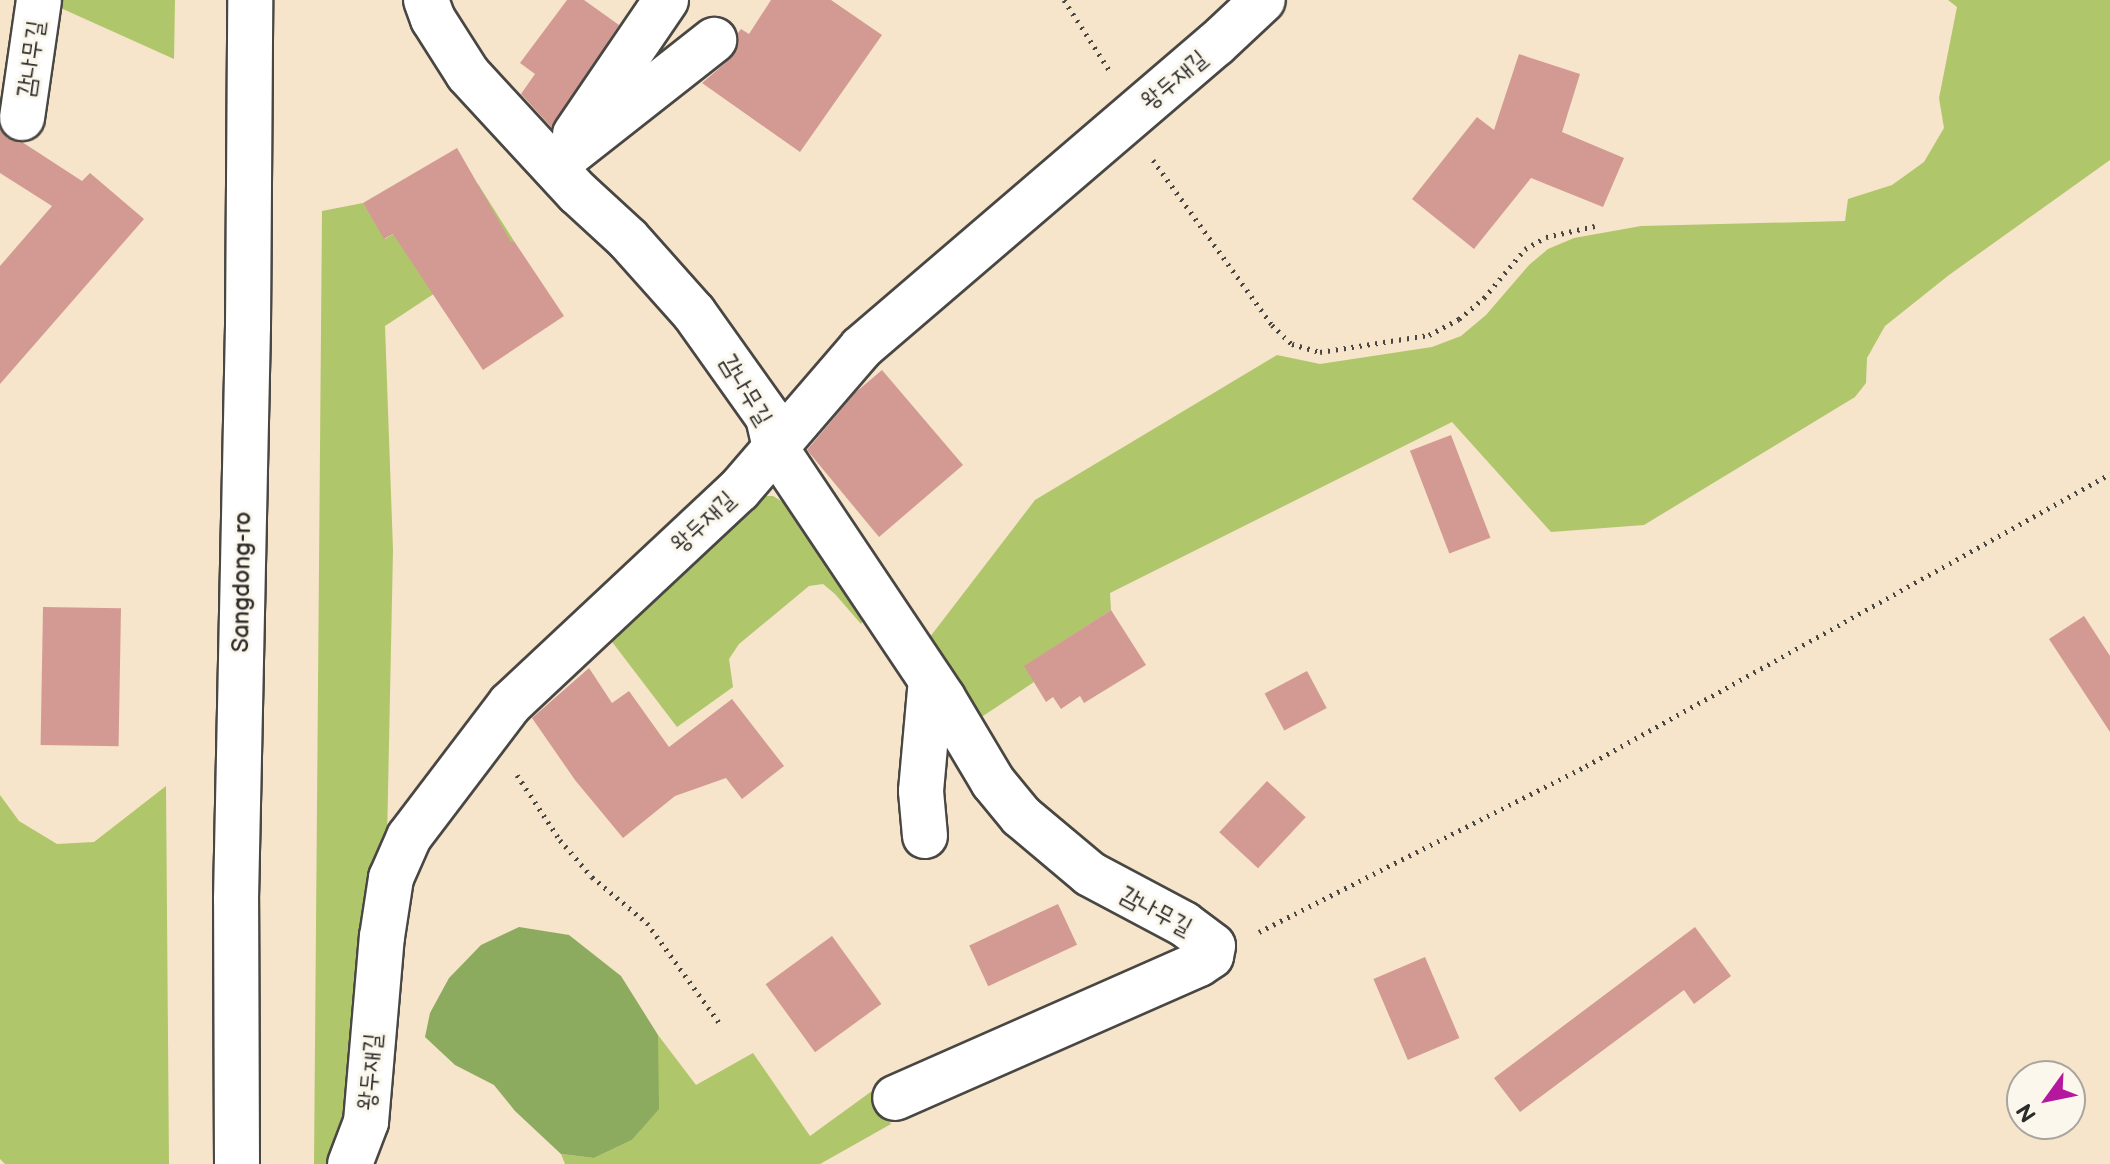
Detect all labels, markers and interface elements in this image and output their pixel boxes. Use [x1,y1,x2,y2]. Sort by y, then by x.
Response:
street label: 감나무길 [11,19,51,99]
street label: 왕두재길 [1135,44,1213,116]
street label: 감나무길 [714,349,778,431]
street label: 왕두재길 [665,485,741,559]
street label: Sangdong-ro [226,511,258,653]
street label: 감나무길 [1115,880,1197,942]
street label: 왕두재길 [352,1032,388,1112]
north arrow [2006,1060,2086,1140]
text: N [2011,1098,2043,1127]

